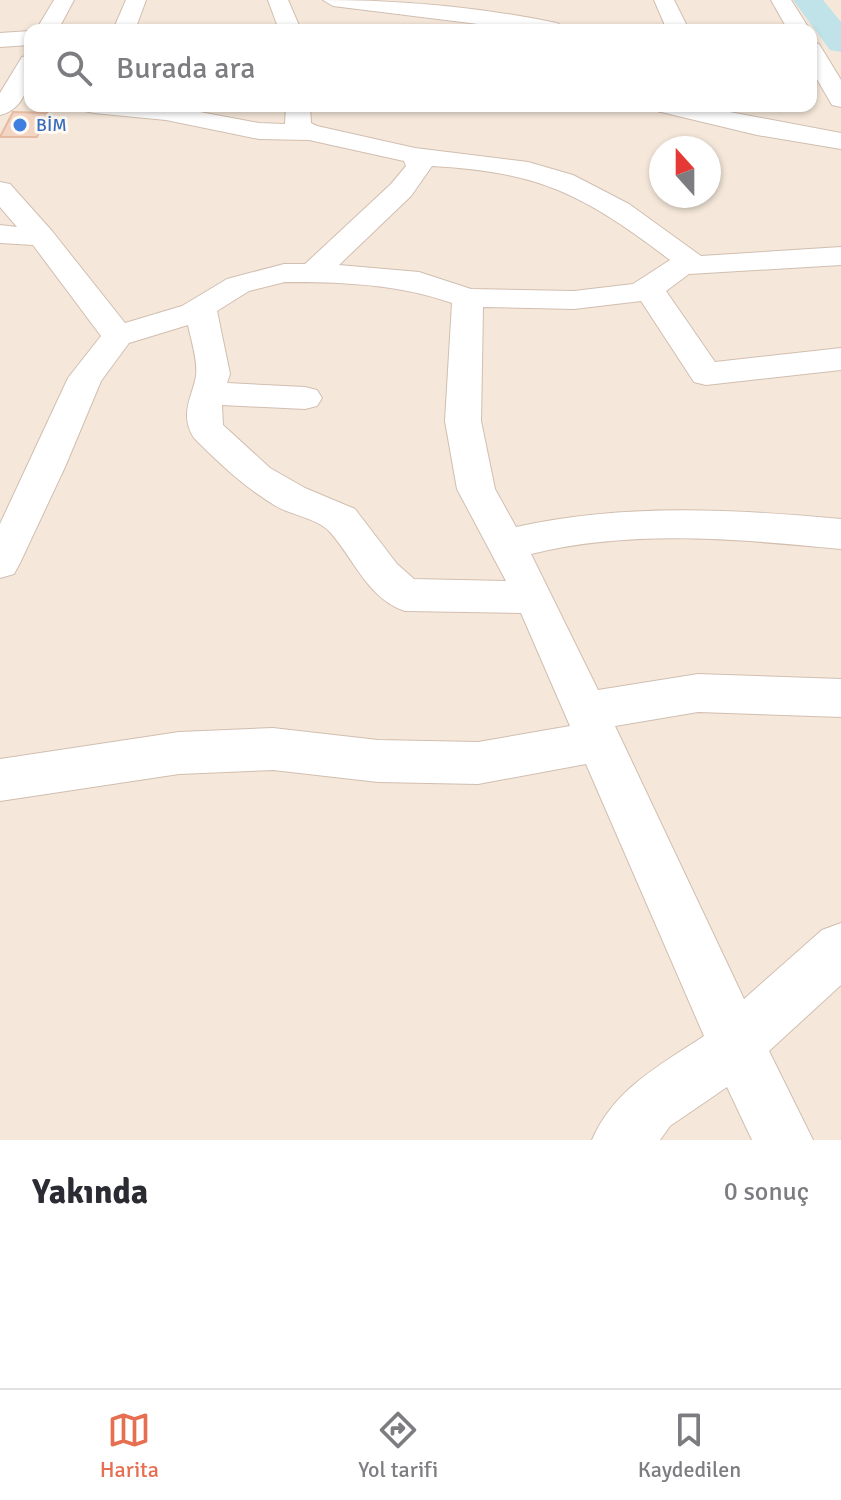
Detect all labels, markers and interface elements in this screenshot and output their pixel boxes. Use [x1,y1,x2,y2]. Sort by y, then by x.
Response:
search box [24,24,817,112]
icon: search [52,46,96,90]
text: Burada ara [116,50,255,87]
place label: BİM [36,114,67,136]
marker: BİM [11,116,29,134]
north arrow [649,136,721,208]
text: Yakında [32,1171,148,1213]
text: 0 sonuç [724,1176,809,1208]
tab: Harita [100,1408,159,1483]
tab: Yol tarifi [358,1408,438,1483]
tab: Kaydedilen [638,1408,741,1483]

